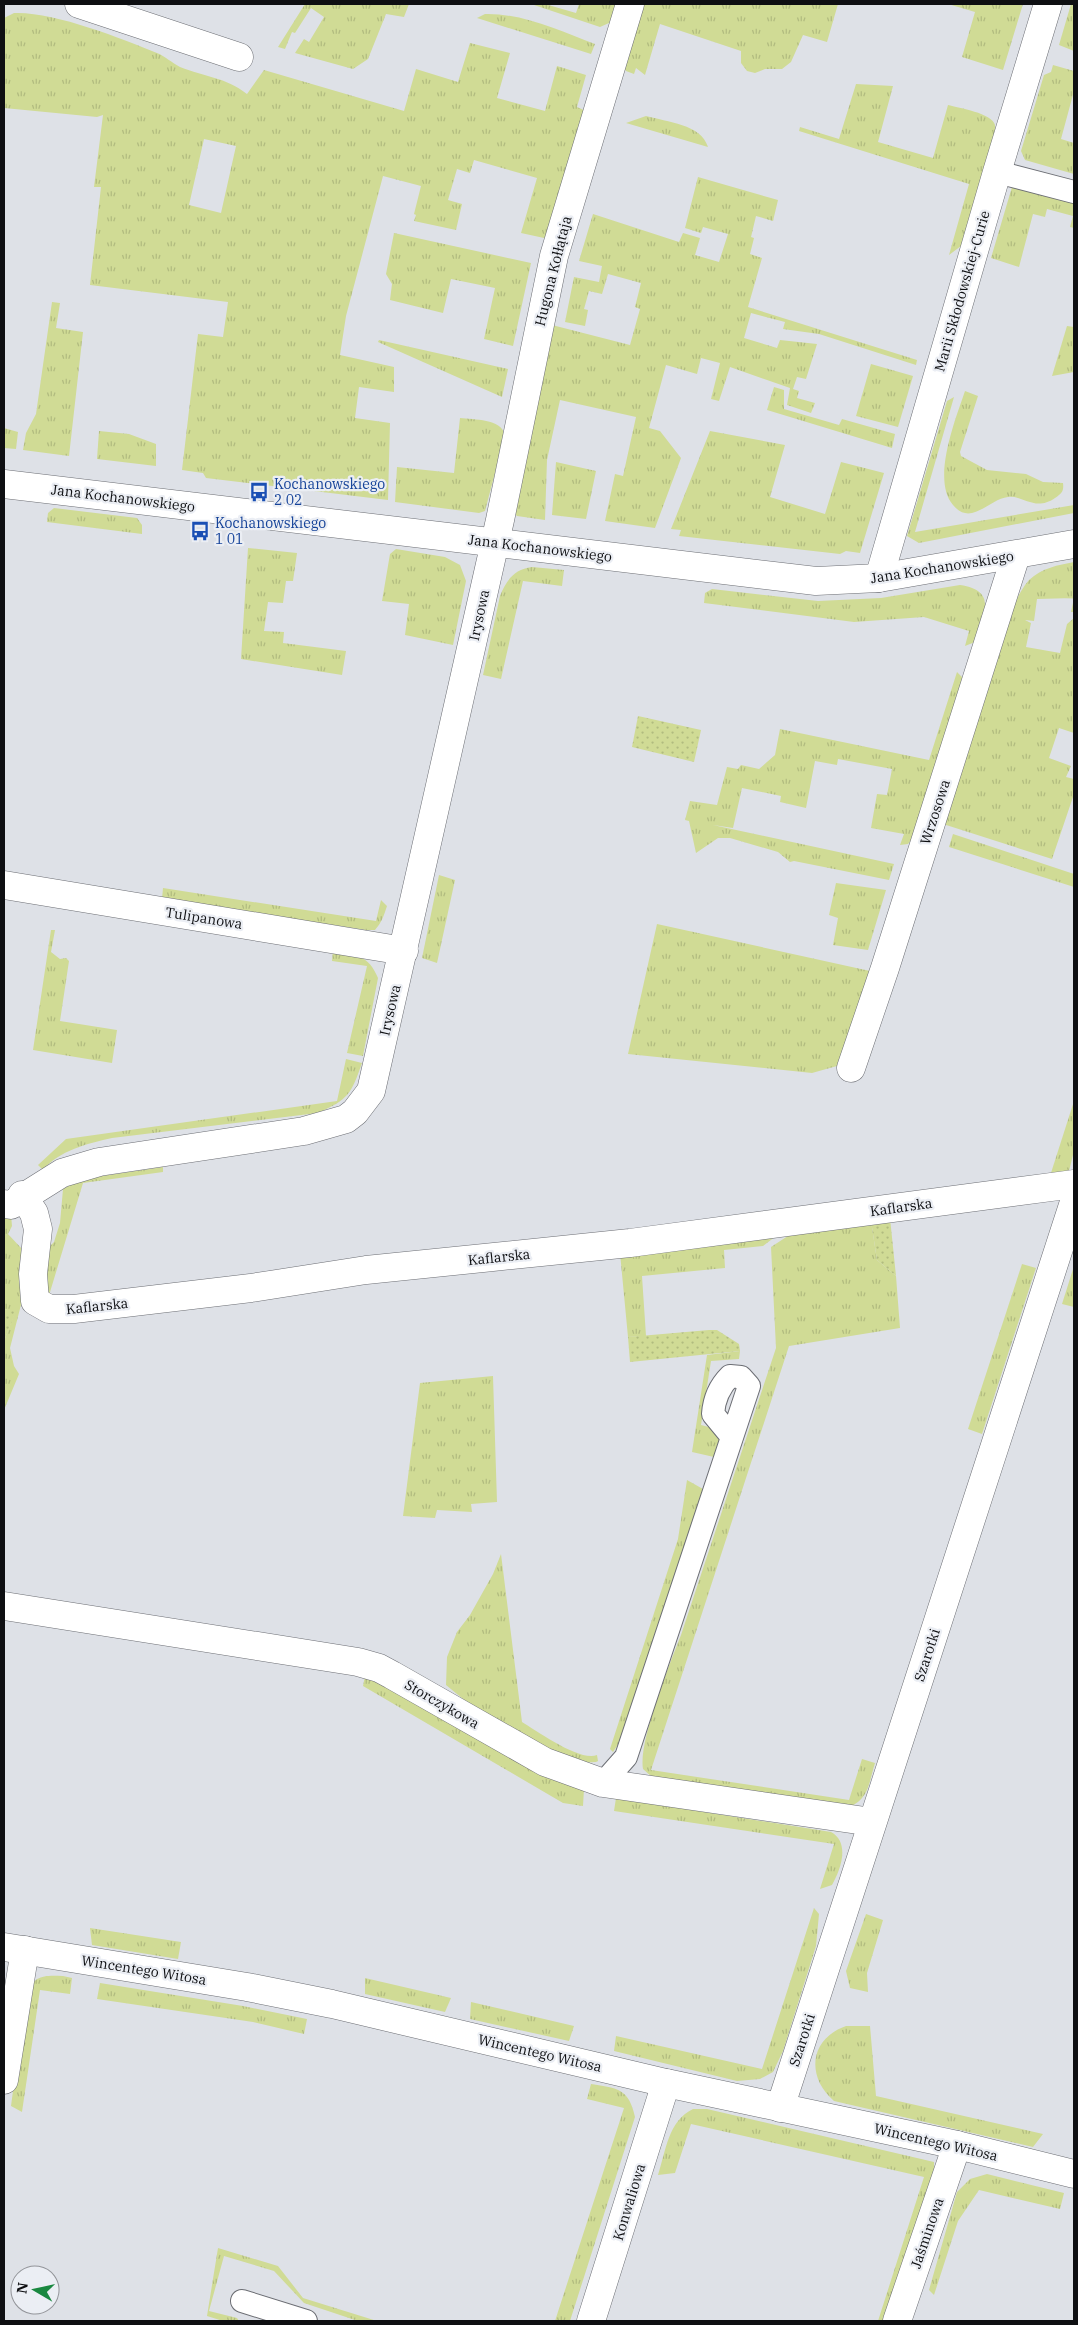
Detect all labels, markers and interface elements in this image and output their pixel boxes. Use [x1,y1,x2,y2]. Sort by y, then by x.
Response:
street label: Marii Skłodowskiej-Curie [930,208,994,374]
street label: Hugona Kołłątaja [531,214,575,328]
place label: Kochanowskiego 2 02 [274,475,385,509]
street label: Jana Kochanowskiego [50,480,196,516]
bus stop icon: Kochanowskiego 2 02 [248,481,270,503]
place label: Kochanowskiego 1 01 [215,514,326,548]
bus stop icon: Kochanowskiego 1 01 [189,520,211,542]
street label: Jana Kochanowskiego [467,530,613,566]
street label: Jana Kochanowskiego [869,547,1015,587]
street label: Irysowa [465,587,493,642]
street label: Wrzosowa [916,777,954,847]
street label: Tulipanowa [164,903,244,933]
street label: Irysowa [375,982,405,1037]
street label: Kaflarska [869,1194,934,1220]
street label: Kaflarska [467,1245,531,1269]
street label: Kaflarska [65,1294,129,1318]
street label: Szarotki [910,1626,944,1684]
street label: Storczykowa [401,1675,483,1733]
street label: Wincentego Witosa [80,1951,208,1989]
street label: Szarotki [785,2011,819,2069]
street label: Wincentego Witosa [476,2030,604,2076]
street label: Wincentego Witosa [872,2119,1000,2165]
street label: Konwaliowa [609,2161,649,2243]
street label: Jaśminowa [906,2195,948,2271]
north arrow [10,2265,60,2315]
text: N [12,2281,32,2295]

